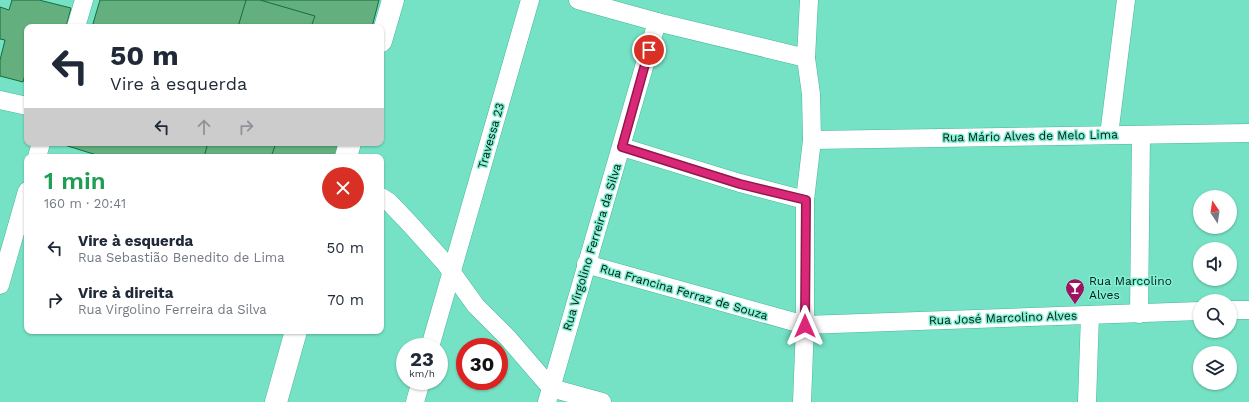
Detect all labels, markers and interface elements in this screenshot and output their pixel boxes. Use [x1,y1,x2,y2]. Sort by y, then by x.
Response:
pin [632,33,666,67]
text: 50 m [110,39,179,72]
icon: arrive [638,39,660,61]
icon: left [44,40,96,92]
text: Vire à esquerda [110,73,247,94]
street label: Travessa 23 [475,101,507,171]
icon: left [151,116,173,138]
icon: ahead [193,116,215,138]
icon: right [235,116,257,138]
street label: Rua Mário Alves de Melo Lima [942,127,1118,145]
street label: Rua Virgolino Ferreira da Silva [560,162,624,332]
text: 1 min [44,167,106,195]
button: close [322,167,364,209]
north arrow [1193,190,1237,234]
map controls [1193,190,1237,390]
text: 160 m · 20:41 [44,196,126,211]
text: Vire à esquerda [78,232,193,250]
icon: left [44,237,66,259]
text: 50 m [327,239,364,257]
button: sound [1193,242,1237,286]
text: Rua Sebastião Benedito de Lima [78,250,285,265]
street label: Rua Francina Ferraz de Souza [598,261,770,323]
place label: Rua Marcolino Alves [1089,274,1172,302]
bar icon: Rua Marcolino Alves [1064,277,1086,305]
text: Vire à direita [78,284,173,302]
icon: right [44,289,66,311]
text: 70 m [327,291,364,309]
button: search [1193,294,1237,338]
text: Rua Virgolino Ferreira da Silva [78,302,267,317]
position arrow [784,305,826,347]
street label: Rua José Marcolino Alves [929,308,1077,328]
speed limit sign: 30 [456,338,508,390]
button: layers [1193,346,1237,390]
text: 23 [410,347,434,371]
text: km/h [409,368,435,379]

